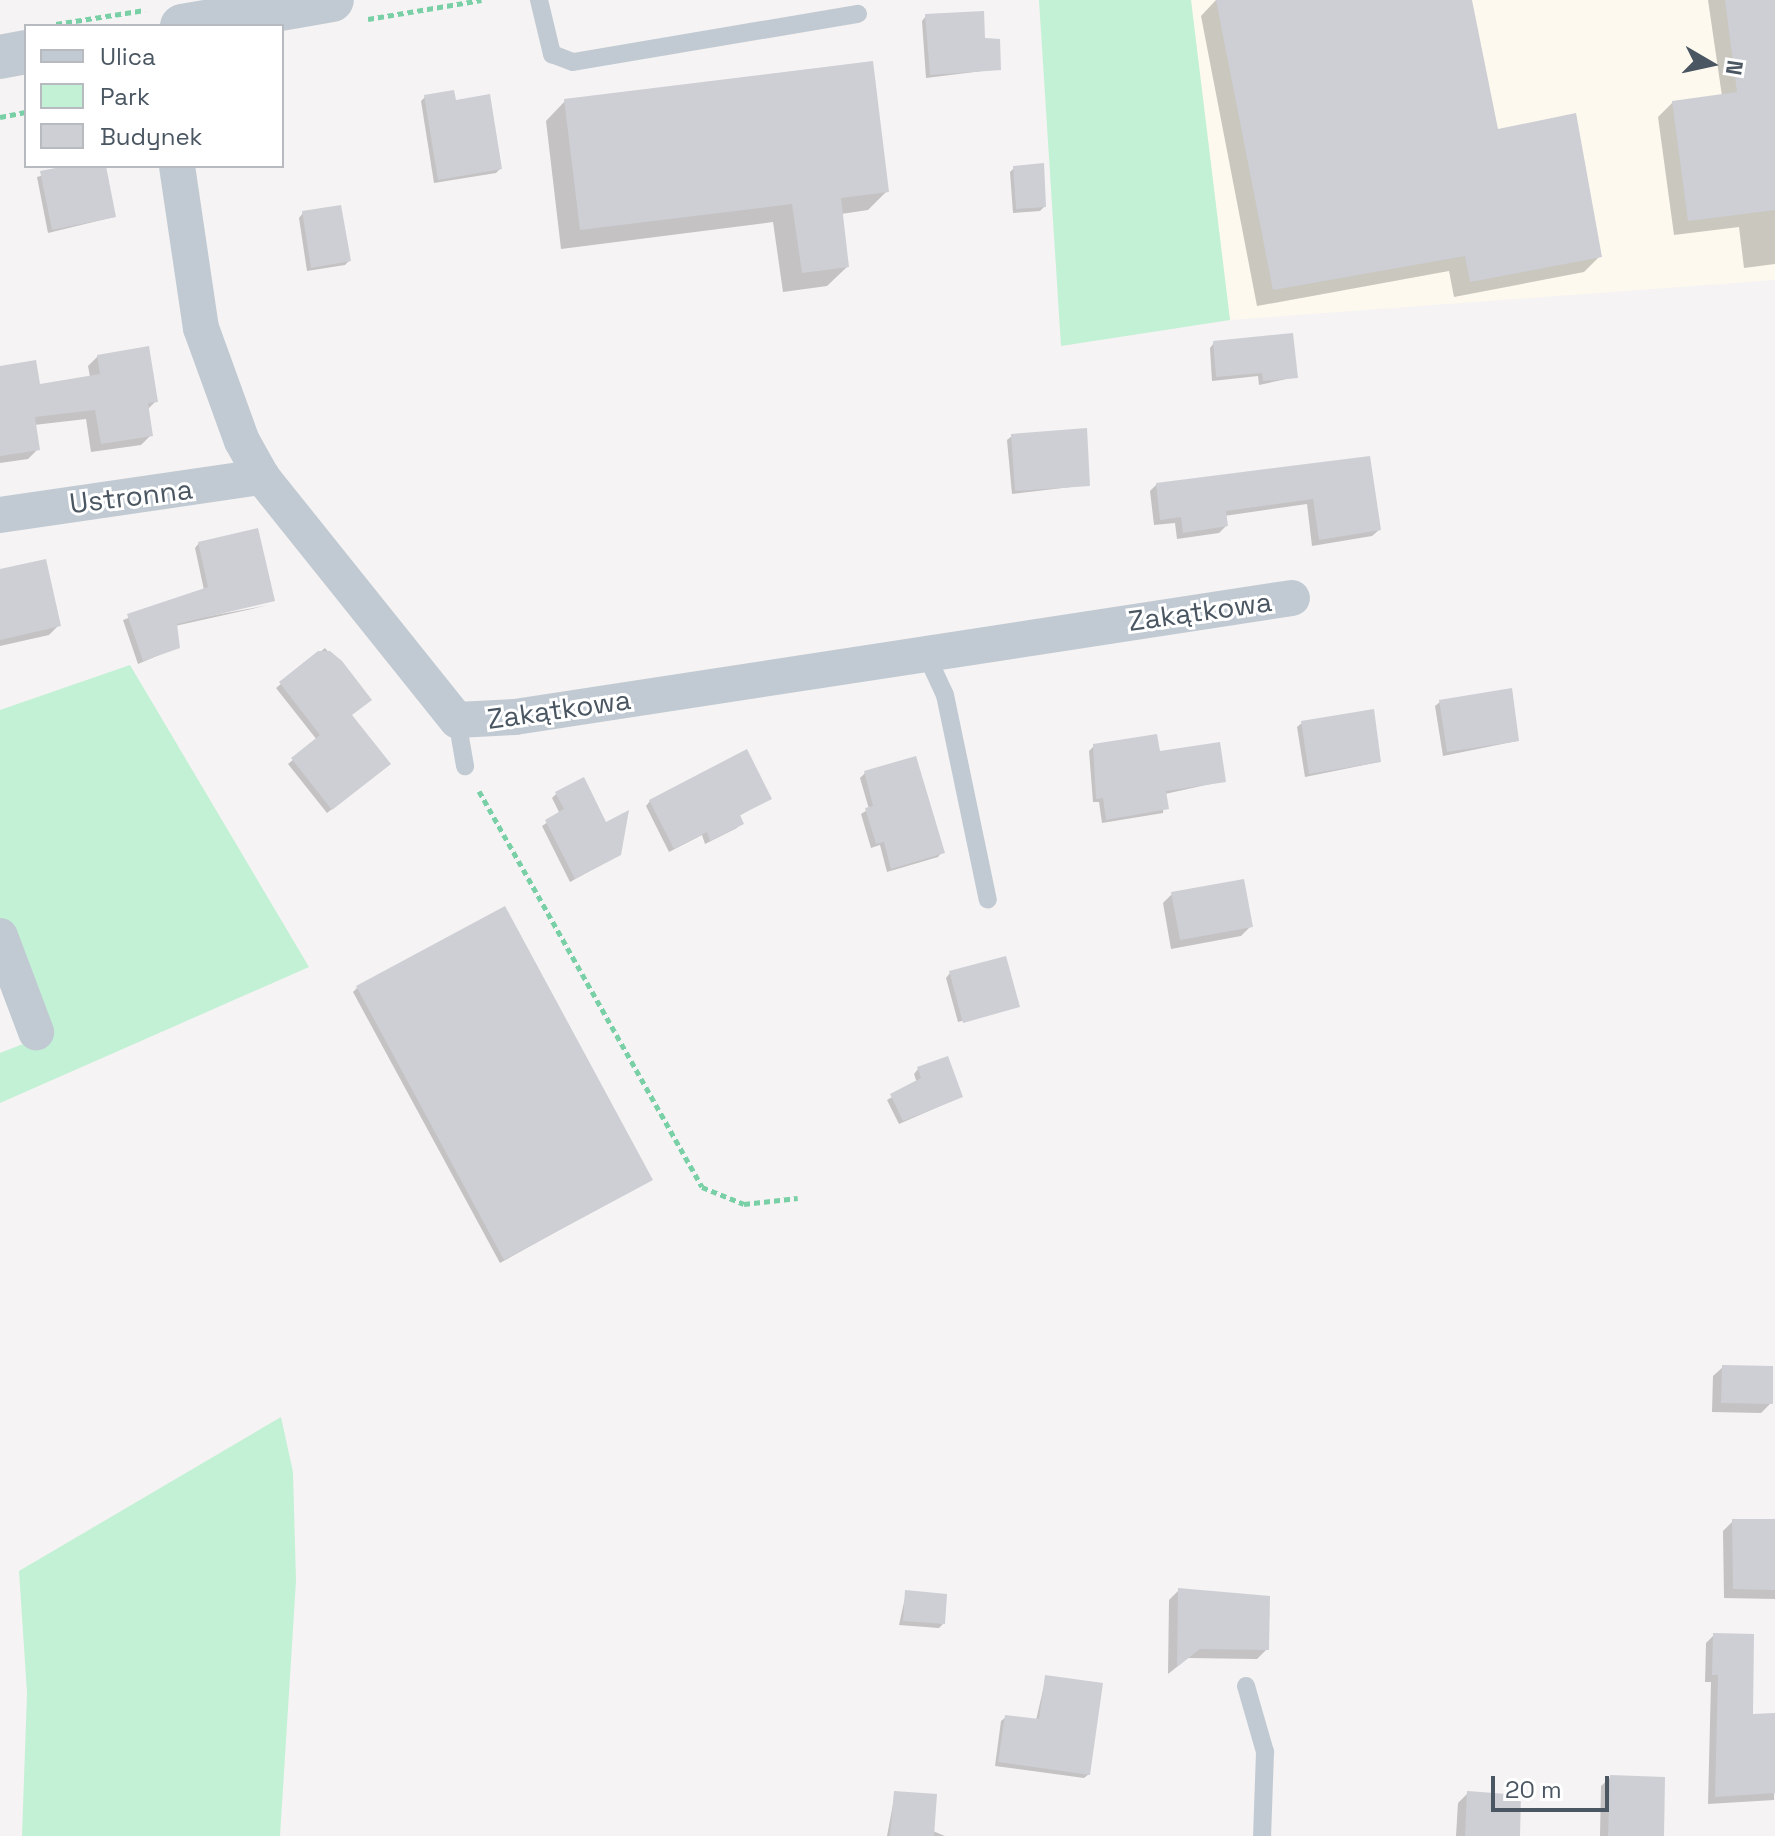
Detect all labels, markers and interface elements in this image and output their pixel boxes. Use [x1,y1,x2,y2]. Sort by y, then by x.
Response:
legend [24,24,284,168]
north arrow [1671,24,1751,104]
text: Ulica [100,41,156,72]
text: N [1720,58,1750,77]
text: Park [100,81,150,112]
text: Budynek [100,121,203,152]
street label: Ustronna [68,472,194,520]
street label: Zakątkowa [1126,584,1274,638]
street label: Zakątkowa [485,682,633,736]
scale bar [1495,1760,1613,1810]
text: 20 m [1505,1774,1562,1805]

